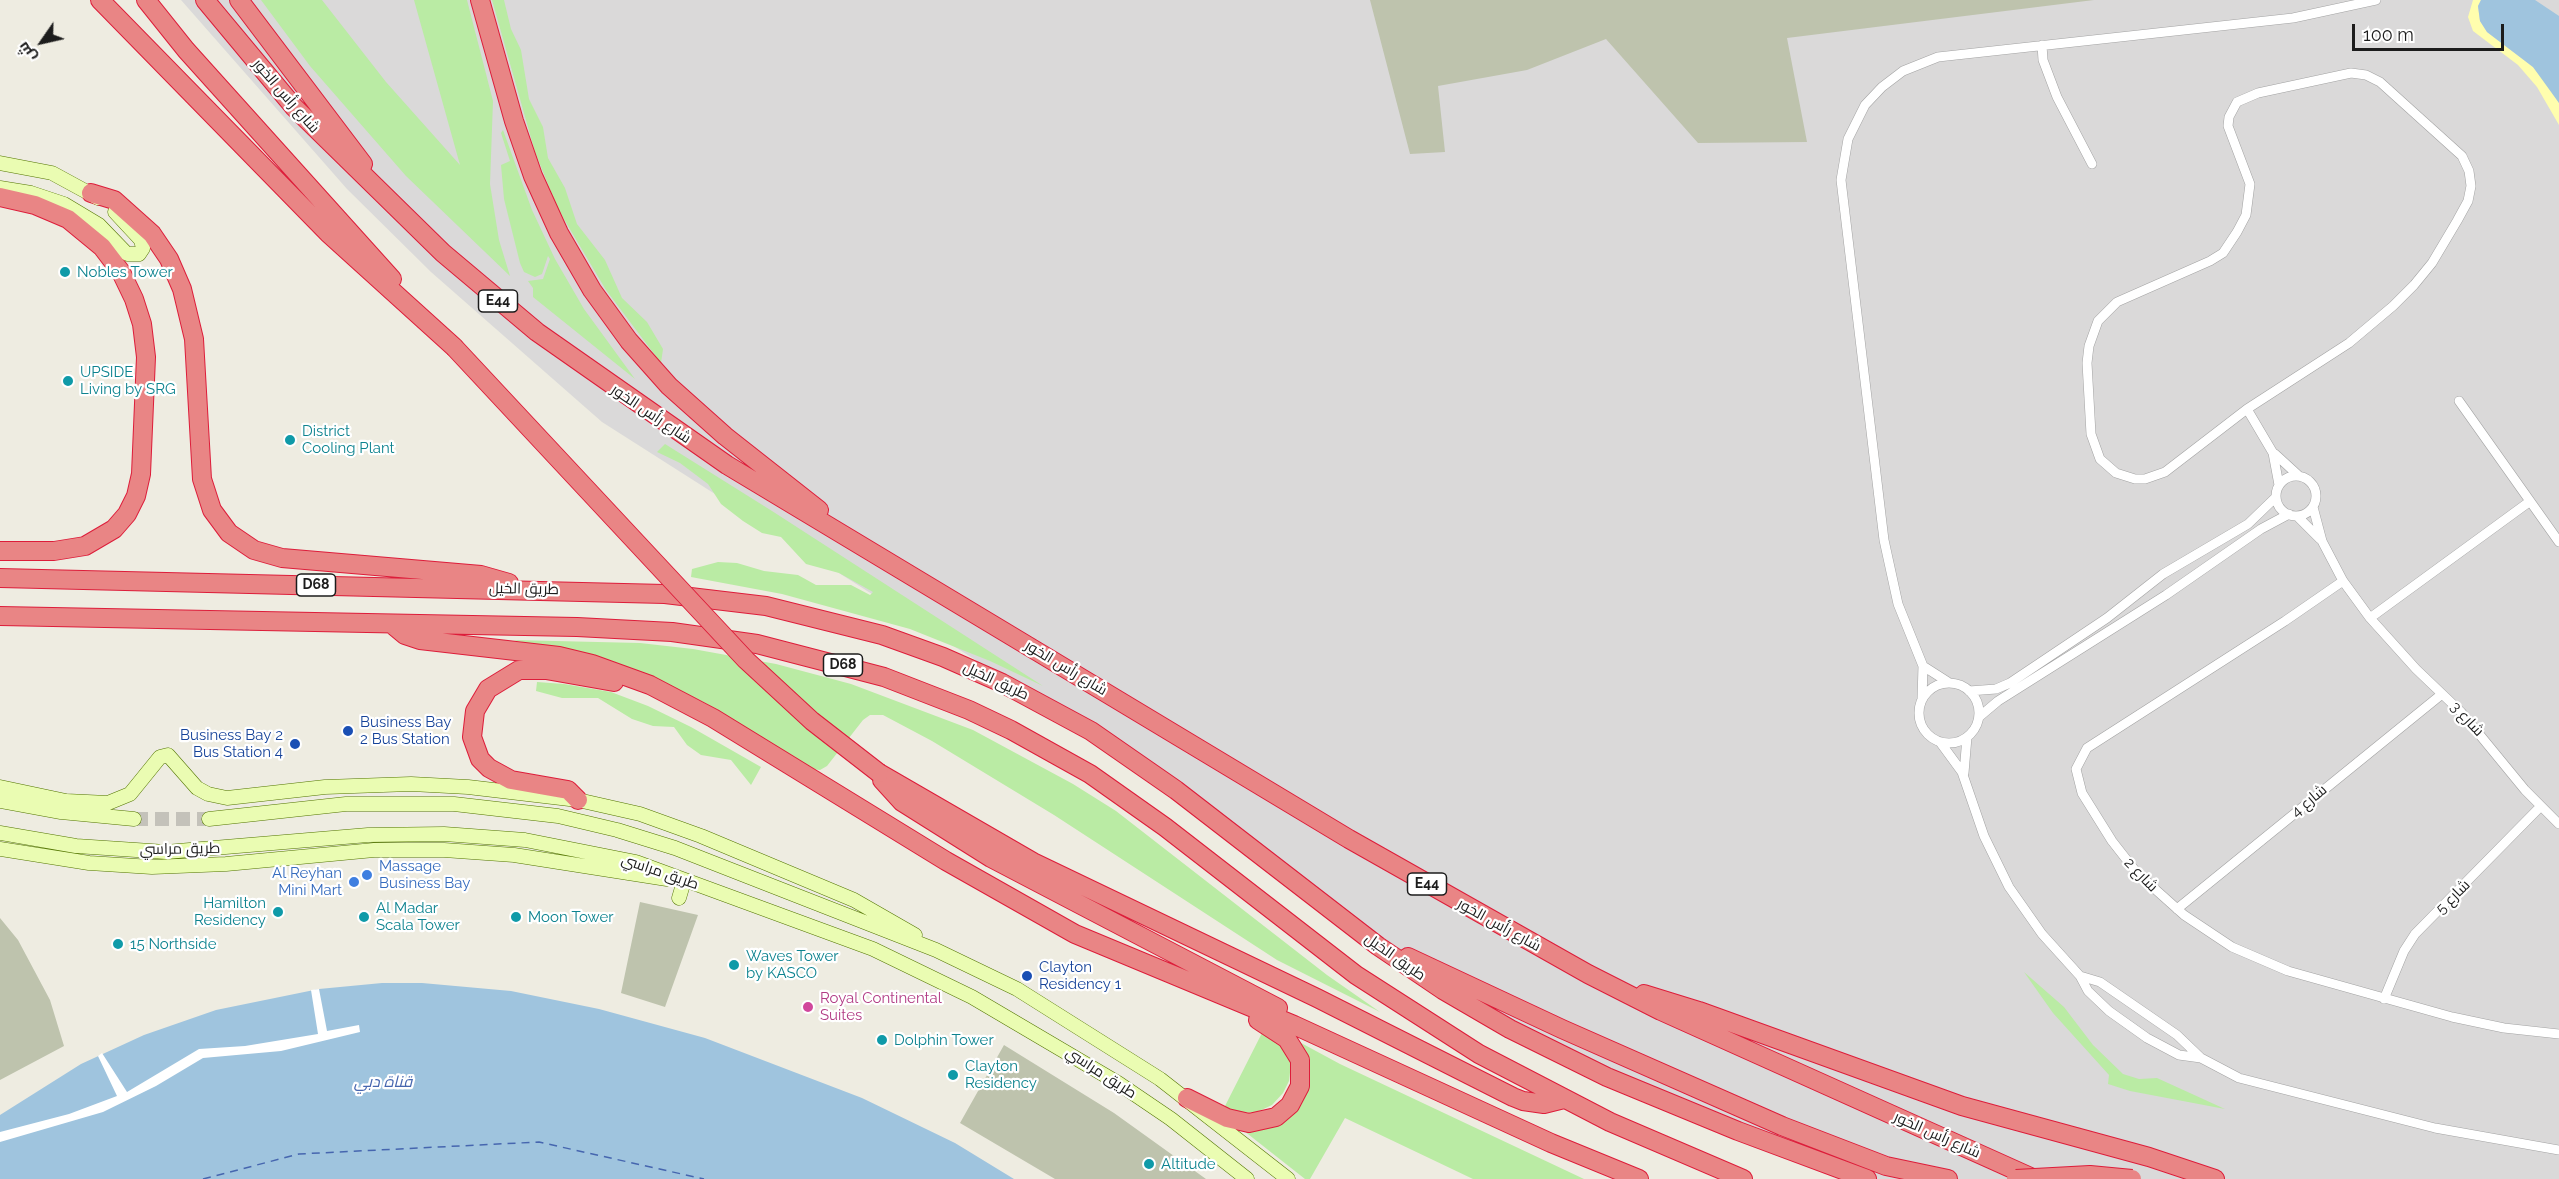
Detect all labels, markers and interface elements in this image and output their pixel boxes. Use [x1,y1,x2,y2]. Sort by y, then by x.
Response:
north arrow [12,12,72,72]
scale bar [2355,12,2506,50]
text: 100 m [2363,24,2414,45]
text: ش [13,39,40,66]
street label: شارع رأس الخور [249,55,323,137]
place label: Nobles Tower [77,263,173,281]
marker: Nobles Tower [58,265,72,279]
road number: E44 [478,290,518,312]
place label: UPSIDE Living by SRG [80,363,176,398]
marker: UPSIDE Living by SRG [61,374,75,388]
street label: شارع رأس الخور [608,381,694,447]
place label: District Cooling Plant [302,422,395,457]
marker: District Cooling Plant [283,433,297,447]
road number: D68 [296,574,336,596]
street label: طريق الخيل [489,579,559,599]
street label: شارع رأس الخور [1022,636,1110,700]
road number: D68 [824,654,862,676]
street label: طريق الخيل [960,658,1032,704]
street label: شارع 3 [2446,698,2488,740]
place label: Business Bay 2 Bus Station [360,713,451,748]
marker: Business Bay 2 Bus Station [341,724,355,738]
place label: Business Bay 2 Bus Station 4 [180,726,283,761]
marker: Business Bay 2 Bus Station 4 [288,737,302,751]
street label: شارع 4 [2287,781,2331,821]
street label: طريق مراسي [140,839,220,859]
street label: طريق مراسي [619,850,701,894]
street label: شارع 2 [2120,854,2162,896]
place label: Massage Business Bay [379,857,470,892]
place label: Al Reyhan Mini Mart [272,864,342,899]
marker: Massage Business Bay [360,868,374,882]
road number: E44 [1408,873,1446,895]
marker: Al Reyhan Mini Mart [347,875,361,889]
street label: شارع 5 [2432,876,2474,918]
place label: Hamilton Residency [194,894,266,929]
street label: شارع رأس الخور [1454,895,1544,955]
place label: Al Madar Scala Tower [376,899,460,934]
marker: Hamilton Residency [271,905,285,919]
place label: Moon Tower [528,908,614,926]
marker: Al Madar Scala Tower [357,910,371,924]
marker: Moon Tower [509,910,523,924]
street label: طريق الخيل [1361,929,1429,985]
place label: 15 Northside [130,935,216,953]
marker: 15 Northside [111,937,125,951]
place label: Waves Tower by KASCO [746,947,839,982]
marker: Waves Tower by KASCO [727,958,741,972]
place label: Clayton Residency 1 [1039,958,1121,993]
marker: Clayton Residency 1 [1020,969,1034,983]
place label: Royal Continental Suites [820,989,942,1024]
marker: Royal Continental Suites [801,1000,815,1014]
place label: Dolphin Tower [894,1031,994,1049]
marker: Dolphin Tower [875,1033,889,1047]
street label: طريق مراسي [1062,1044,1140,1102]
place label: Clayton Residency [965,1057,1037,1092]
marker: Clayton Residency [946,1068,960,1082]
water label: قناة دبي [354,1072,412,1092]
street label: شارع رأس الخور [1891,1108,1983,1162]
place label: Altitude [1161,1155,1216,1173]
marker: Altitude [1142,1157,1156,1171]

